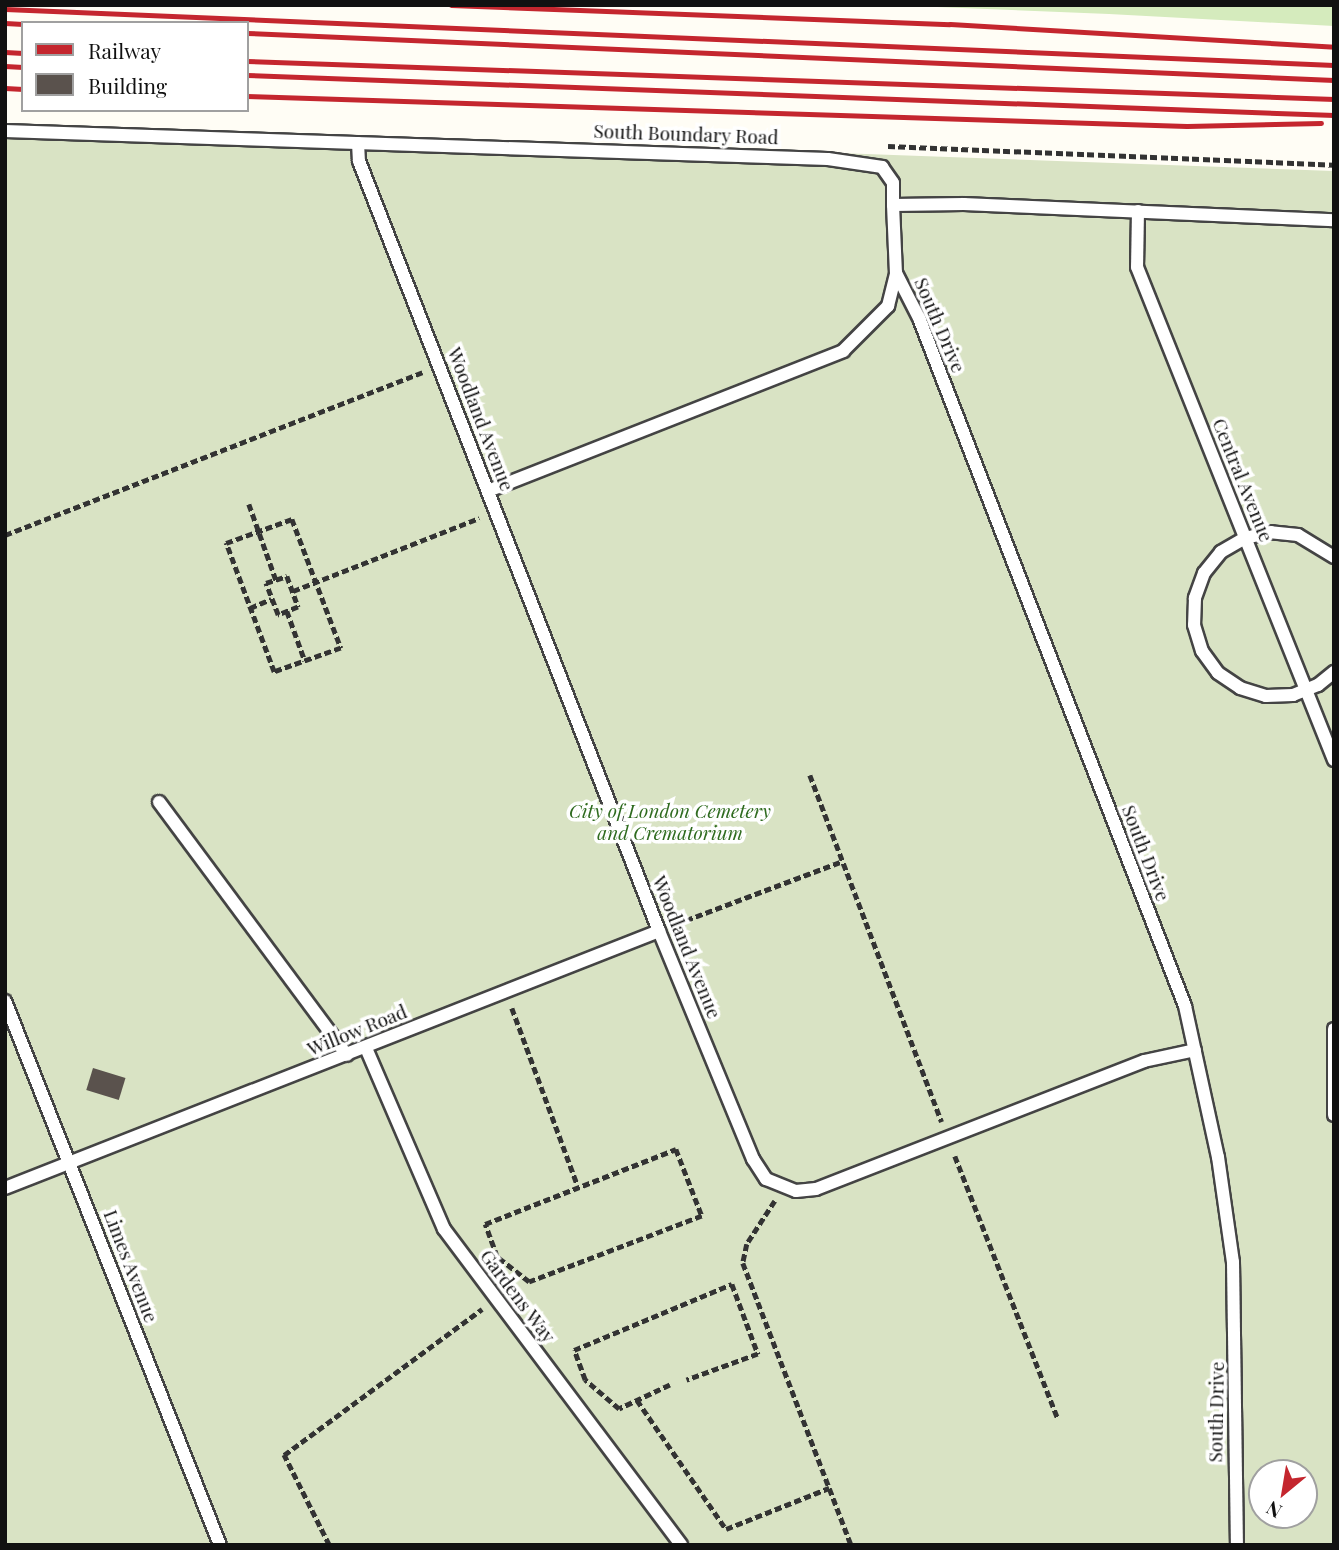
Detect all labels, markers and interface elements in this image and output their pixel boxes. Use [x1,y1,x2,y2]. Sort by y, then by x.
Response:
legend [21,21,248,112]
text: Railway [88,36,161,64]
text: Building [88,71,167,99]
street label: South Boundary Road [593,119,779,149]
street label: South Drive [910,274,970,376]
street label: Woodland Avenue [443,344,519,494]
street label: Central Avenue [1208,415,1278,545]
park label: City of London Cemetery and Crematorium [569,800,771,844]
street label: South Drive [1117,802,1175,904]
street label: Woodland Avenue [648,872,726,1022]
street label: Willow Road [304,1000,410,1060]
street label: Limes Avenue [99,1206,163,1326]
street label: Gardens Way [475,1245,561,1347]
street label: South Drive [1204,1361,1228,1463]
north arrow [1248,1459,1318,1529]
text: N [1261,1496,1286,1525]

